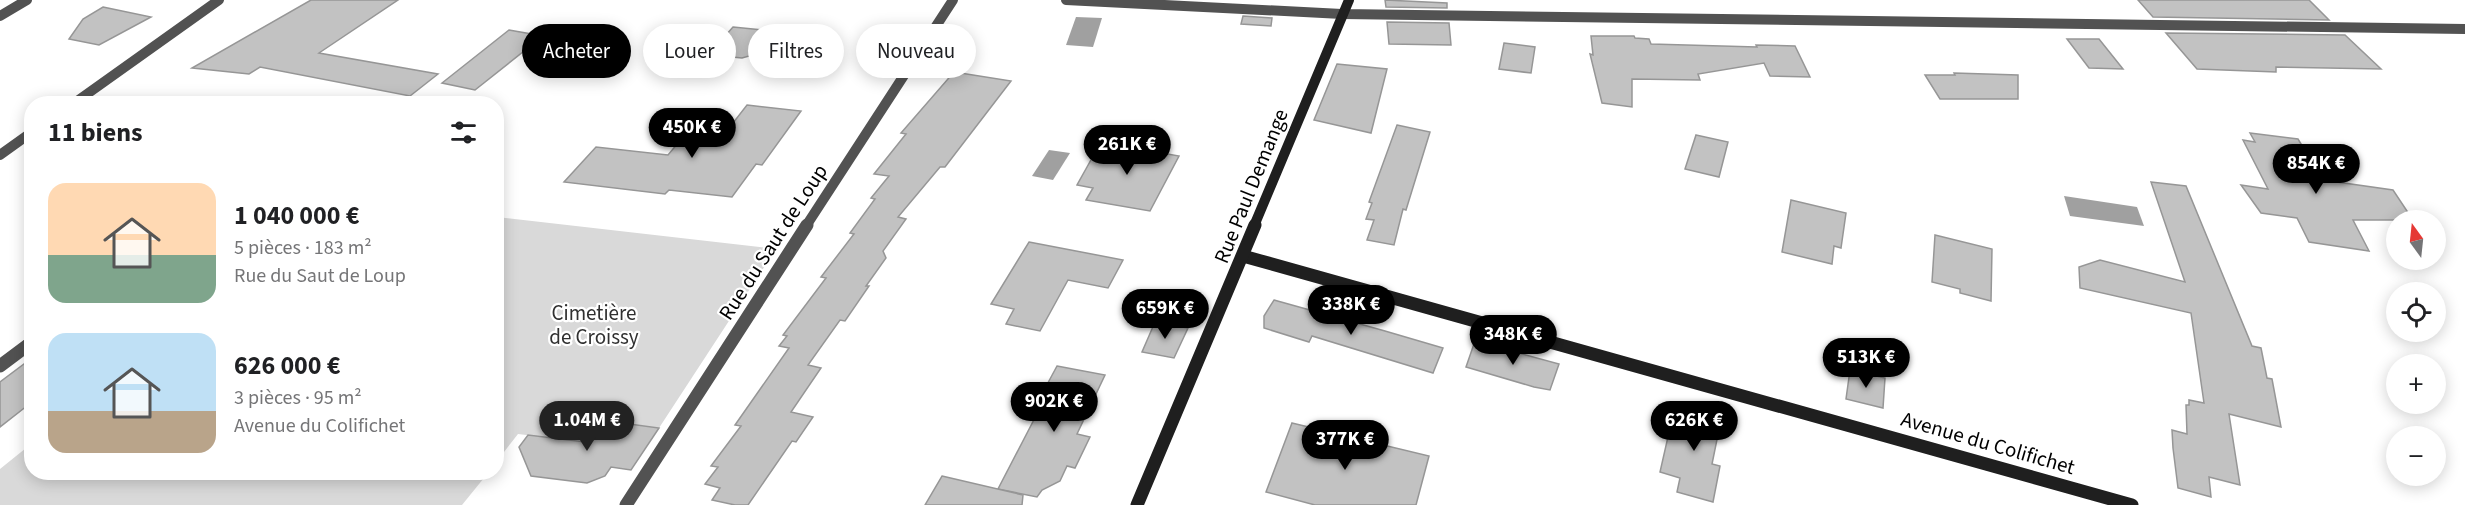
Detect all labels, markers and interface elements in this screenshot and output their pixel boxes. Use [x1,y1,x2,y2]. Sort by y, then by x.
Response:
chip: Acheter [522,24,631,78]
chip: Louer [643,24,736,78]
chip: Filtres [748,24,844,78]
chip: Nouveau [856,24,976,78]
street label: Rue Paul Demange [1206,104,1296,268]
pin: 450K € [643,108,741,159]
text: 450K € [663,113,721,141]
text: 11 biens [48,114,143,151]
icon: filters [447,116,480,149]
pin: 261K € [1078,125,1176,176]
text: 261K € [1098,130,1156,158]
pin: 854K € [2267,144,2365,195]
text: 854K € [2287,149,2345,177]
street label: Rue du Saut de Loup [711,158,835,326]
text: 1 040 000 € [234,197,359,234]
icon: home [96,207,168,279]
north arrow [2386,210,2446,270]
map controls [2386,210,2446,486]
text: 5 pièces · 183 m² [234,234,372,262]
text: Rue du Saut de Loup [234,262,406,290]
button: locate [2386,282,2446,342]
pin: 338K € [1302,285,1400,336]
pin: 659K € [1116,289,1214,340]
text: 338K € [1322,290,1380,318]
text: 659K € [1136,294,1194,322]
park label: Cimetière de Croissy [549,298,639,352]
pin: 348K € [1464,315,1562,366]
text: 348K € [1484,320,1542,348]
pin: 513K € [1817,338,1915,389]
text: 513K € [1837,343,1895,371]
text: 626 000 € [234,347,341,384]
button: + [2386,354,2446,414]
icon: home [96,357,168,429]
pin: 902K € [1005,382,1103,433]
text: 3 pièces · 95 m² [234,384,362,412]
text: 902K € [1025,387,1083,415]
pin: 1.04M € [532,401,642,452]
pin: 626K € [1645,401,1743,452]
street label: Avenue du Colifichet [1897,404,2079,482]
text: 1.04M € [553,406,621,434]
text: 626K € [1665,406,1723,434]
text: Avenue du Colifichet [234,412,405,440]
pin: 377K € [1296,420,1394,471]
text: 377K € [1316,425,1374,453]
button: − [2386,426,2446,486]

